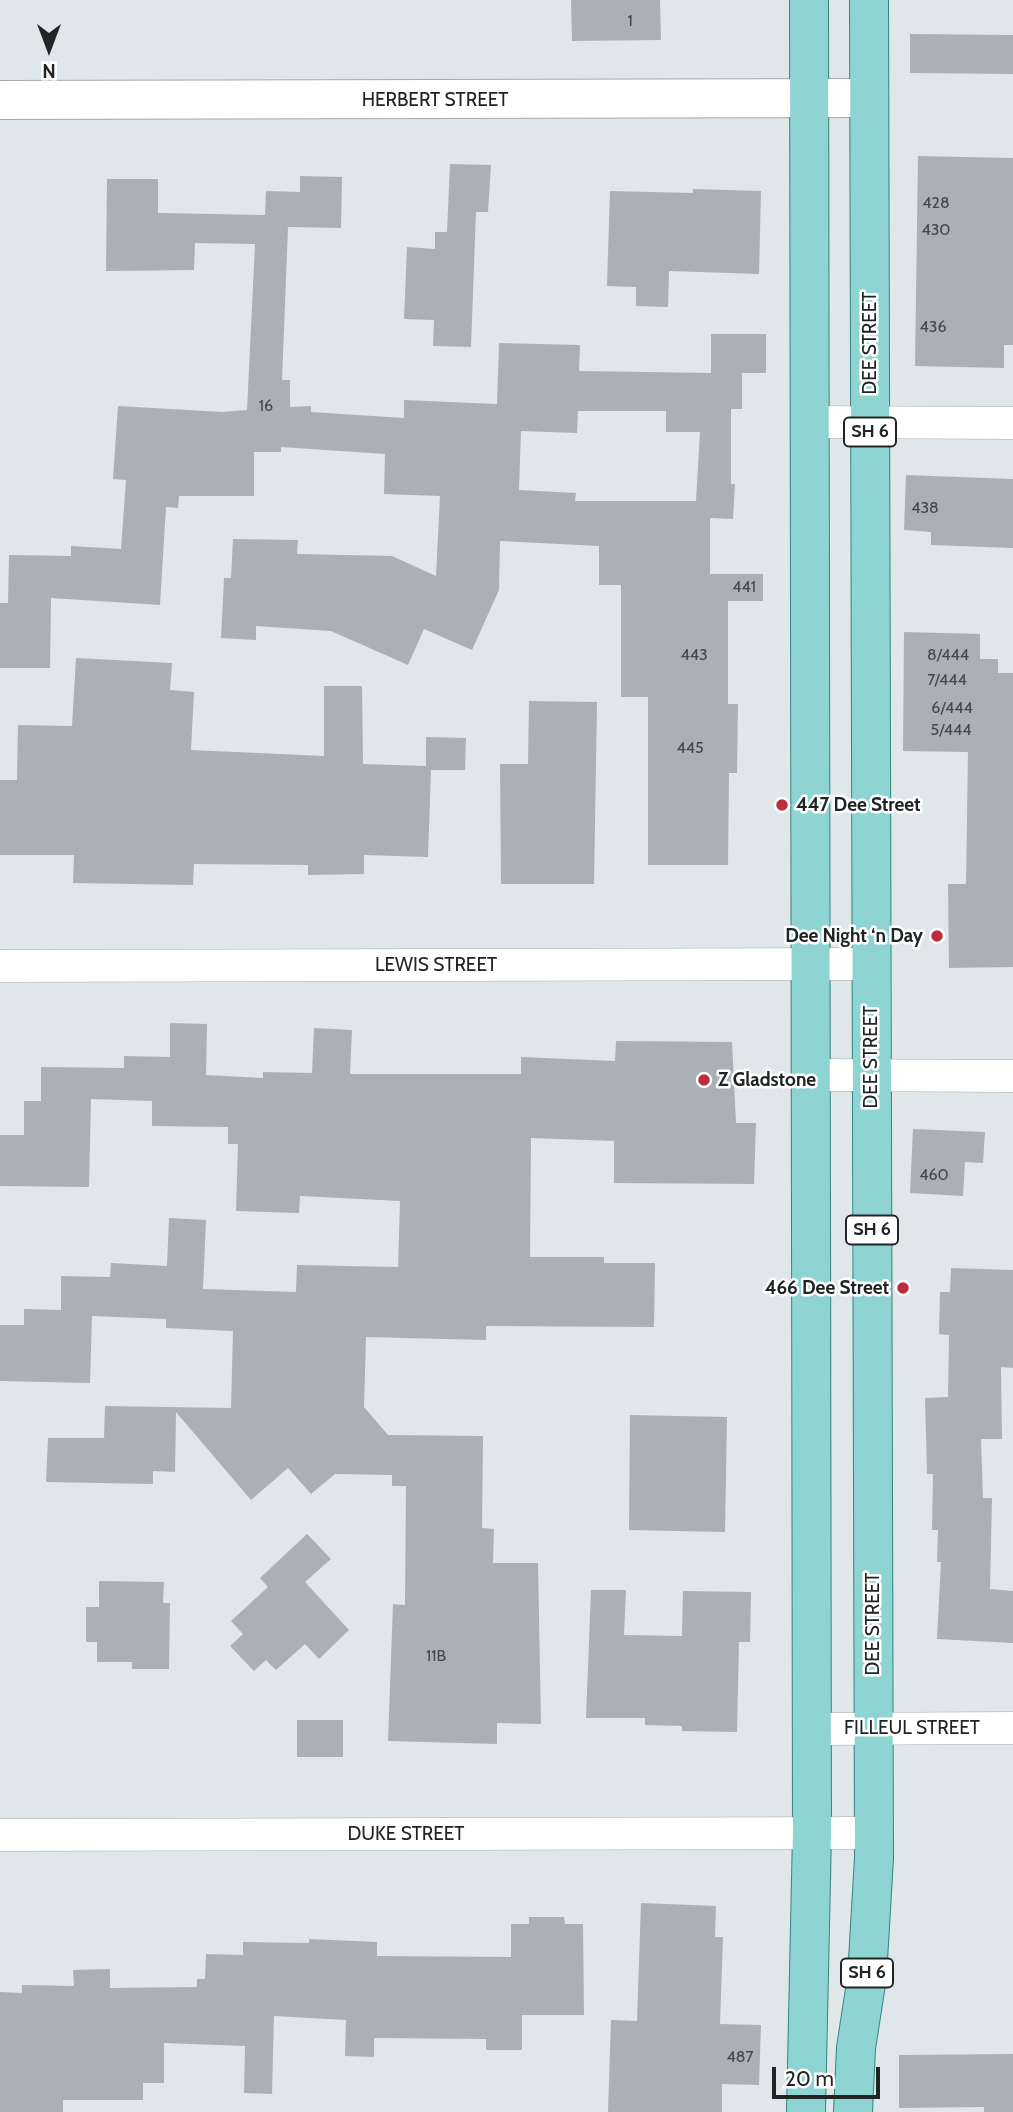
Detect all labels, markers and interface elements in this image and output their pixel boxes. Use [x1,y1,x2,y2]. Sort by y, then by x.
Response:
house number: 1 [627,11,633,31]
north arrow [14,14,84,84]
text: N [42,59,56,82]
street label: HERBERT STREET [362,89,508,111]
house number: 428 [922,193,950,213]
house number: 430 [921,220,951,240]
street label: DEE STREET [859,292,881,394]
house number: 436 [920,317,946,337]
house number: 16 [259,396,273,416]
road number: SH 6 [844,418,896,446]
house number: 438 [911,498,939,518]
house number: 441 [732,577,756,597]
house number: 443 [680,645,708,665]
house number: 8/444 [927,645,969,665]
house number: 7/444 [927,670,967,690]
house number: 6/444 [931,698,973,718]
house number: 5/444 [931,720,971,740]
house number: 445 [676,738,704,758]
place label: 447 Dee Street [796,794,921,816]
marker: 447 Dee Street [774,797,790,813]
place label: Dee Night ‘n Day [785,925,923,947]
marker: Dee Night ‘n Day [929,928,945,944]
street label: LEWIS STREET [375,954,497,976]
street label: DEE STREET [860,1006,882,1108]
place label: Z Gladstone [718,1069,816,1091]
marker: Z Gladstone [696,1072,712,1088]
house number: 460 [919,1165,949,1185]
road number: SH 6 [846,1216,898,1245]
place label: 466 Dee Street [765,1277,889,1299]
marker: 466 Dee Street [895,1280,911,1296]
street label: DEE STREET [862,1573,884,1675]
house number: 11B [426,1646,446,1666]
street label: FILLEUL STREET [844,1717,980,1739]
street label: DUKE STREET [348,1823,464,1845]
road number: SH 6 [841,1958,893,1987]
house number: 487 [727,2047,753,2067]
scale bar [775,2052,884,2096]
text: 20 m [785,2066,834,2091]

